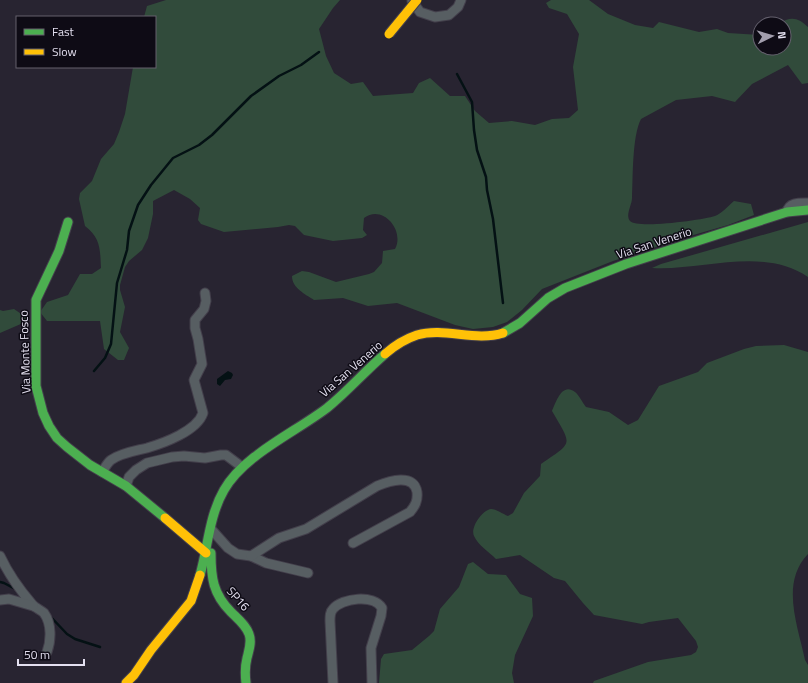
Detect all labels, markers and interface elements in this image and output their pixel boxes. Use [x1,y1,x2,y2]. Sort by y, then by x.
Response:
legend [16,16,156,68]
north arrow [752,16,792,56]
text: Fast [52,22,75,41]
text: N [774,31,790,40]
text: Slow [52,42,77,61]
street label: Via San Venerio [614,221,694,264]
street label: Via Monte Fosco [14,310,35,394]
street label: Via San Venerio [315,336,386,401]
street label: SP16 [222,582,255,615]
scale bar [18,641,84,667]
text: 50 m [24,645,50,664]

